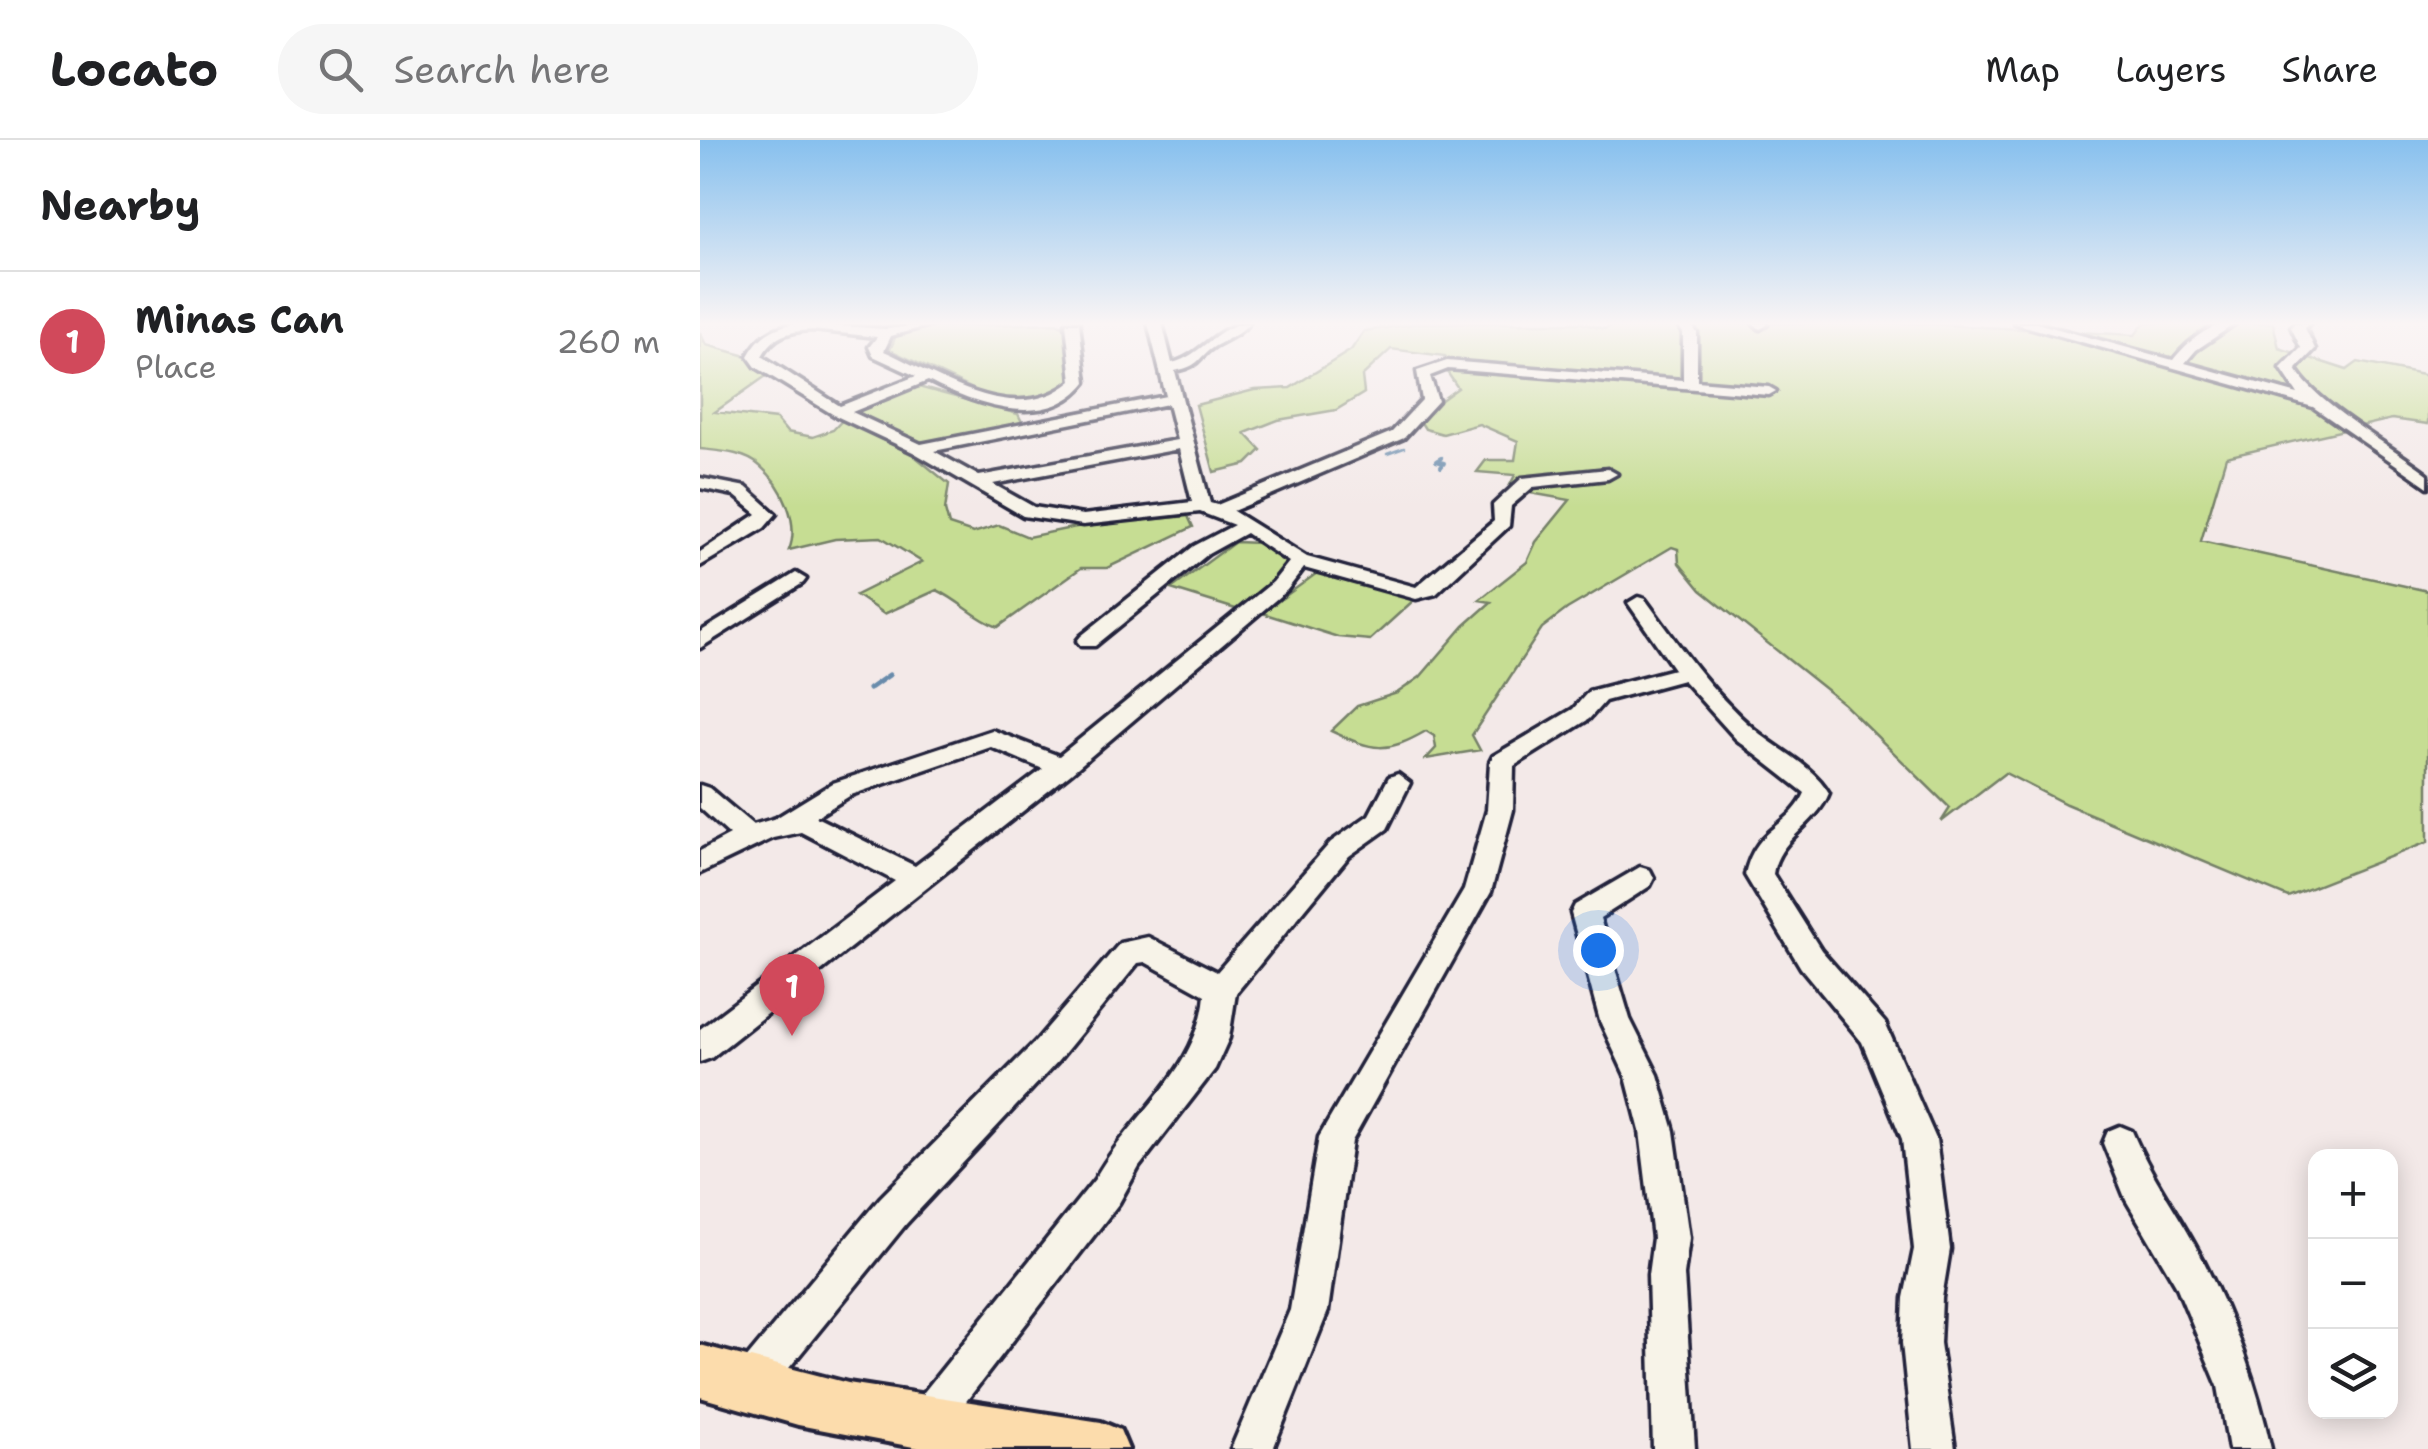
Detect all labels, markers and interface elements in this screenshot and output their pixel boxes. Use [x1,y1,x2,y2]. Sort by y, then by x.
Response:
search box [278,24,978,114]
text: Locato [50,37,218,101]
icon: search [313,42,368,97]
text: Search here [393,44,611,95]
text: Map [1985,46,2060,93]
text: Layers [2115,46,2227,93]
text: Share [2282,46,2378,93]
text: Nearby [40,177,200,233]
text: Minas Can [135,294,344,345]
text: 1 [65,320,80,363]
text: 260 m [557,320,660,363]
text: Place [135,345,217,388]
your location [1573,925,1624,976]
pin: 1 [759,954,824,1036]
map controls [2308,1149,2398,1419]
button: + [2308,1149,2398,1239]
button: − [2308,1239,2398,1329]
button: layers [2308,1329,2398,1419]

